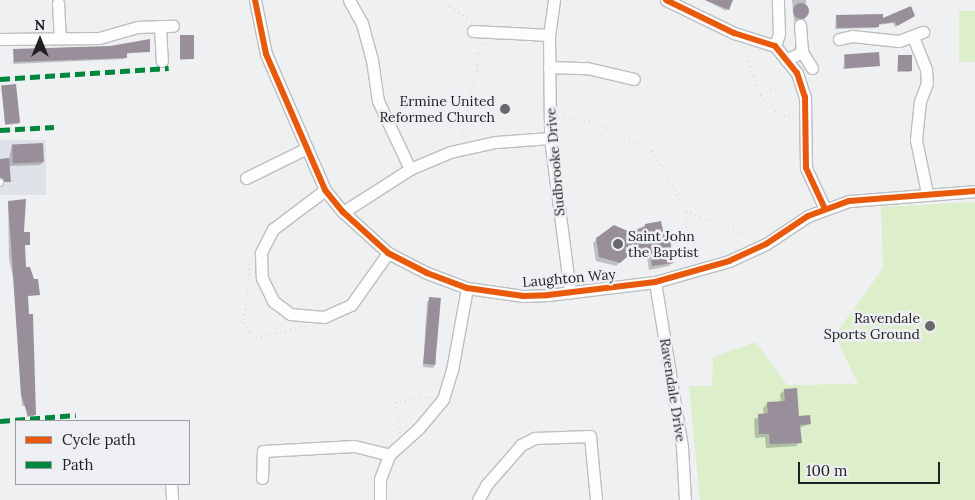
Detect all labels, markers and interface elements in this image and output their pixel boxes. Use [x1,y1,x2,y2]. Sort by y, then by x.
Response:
north arrow [15,15,65,65]
text: N [35,16,45,34]
place label: Ermine United Reformed Church [379,93,495,125]
marker: Ermine United Reformed Church [499,103,511,115]
street label: Sudbrooke Drive [542,107,568,217]
place label: Saint John the Baptist [628,228,699,260]
marker: Saint John the Baptist [612,238,624,250]
street label: Laughton Way [522,266,616,290]
place label: Ravendale Sports Ground [824,310,920,342]
marker: Ravendale Sports Ground [924,320,936,332]
street label: Ravendale Drive [657,337,689,443]
legend [15,420,190,485]
text: Cycle path [62,430,136,449]
scale bar [800,452,942,484]
text: Path [62,455,93,474]
text: 100 m [806,461,847,480]

